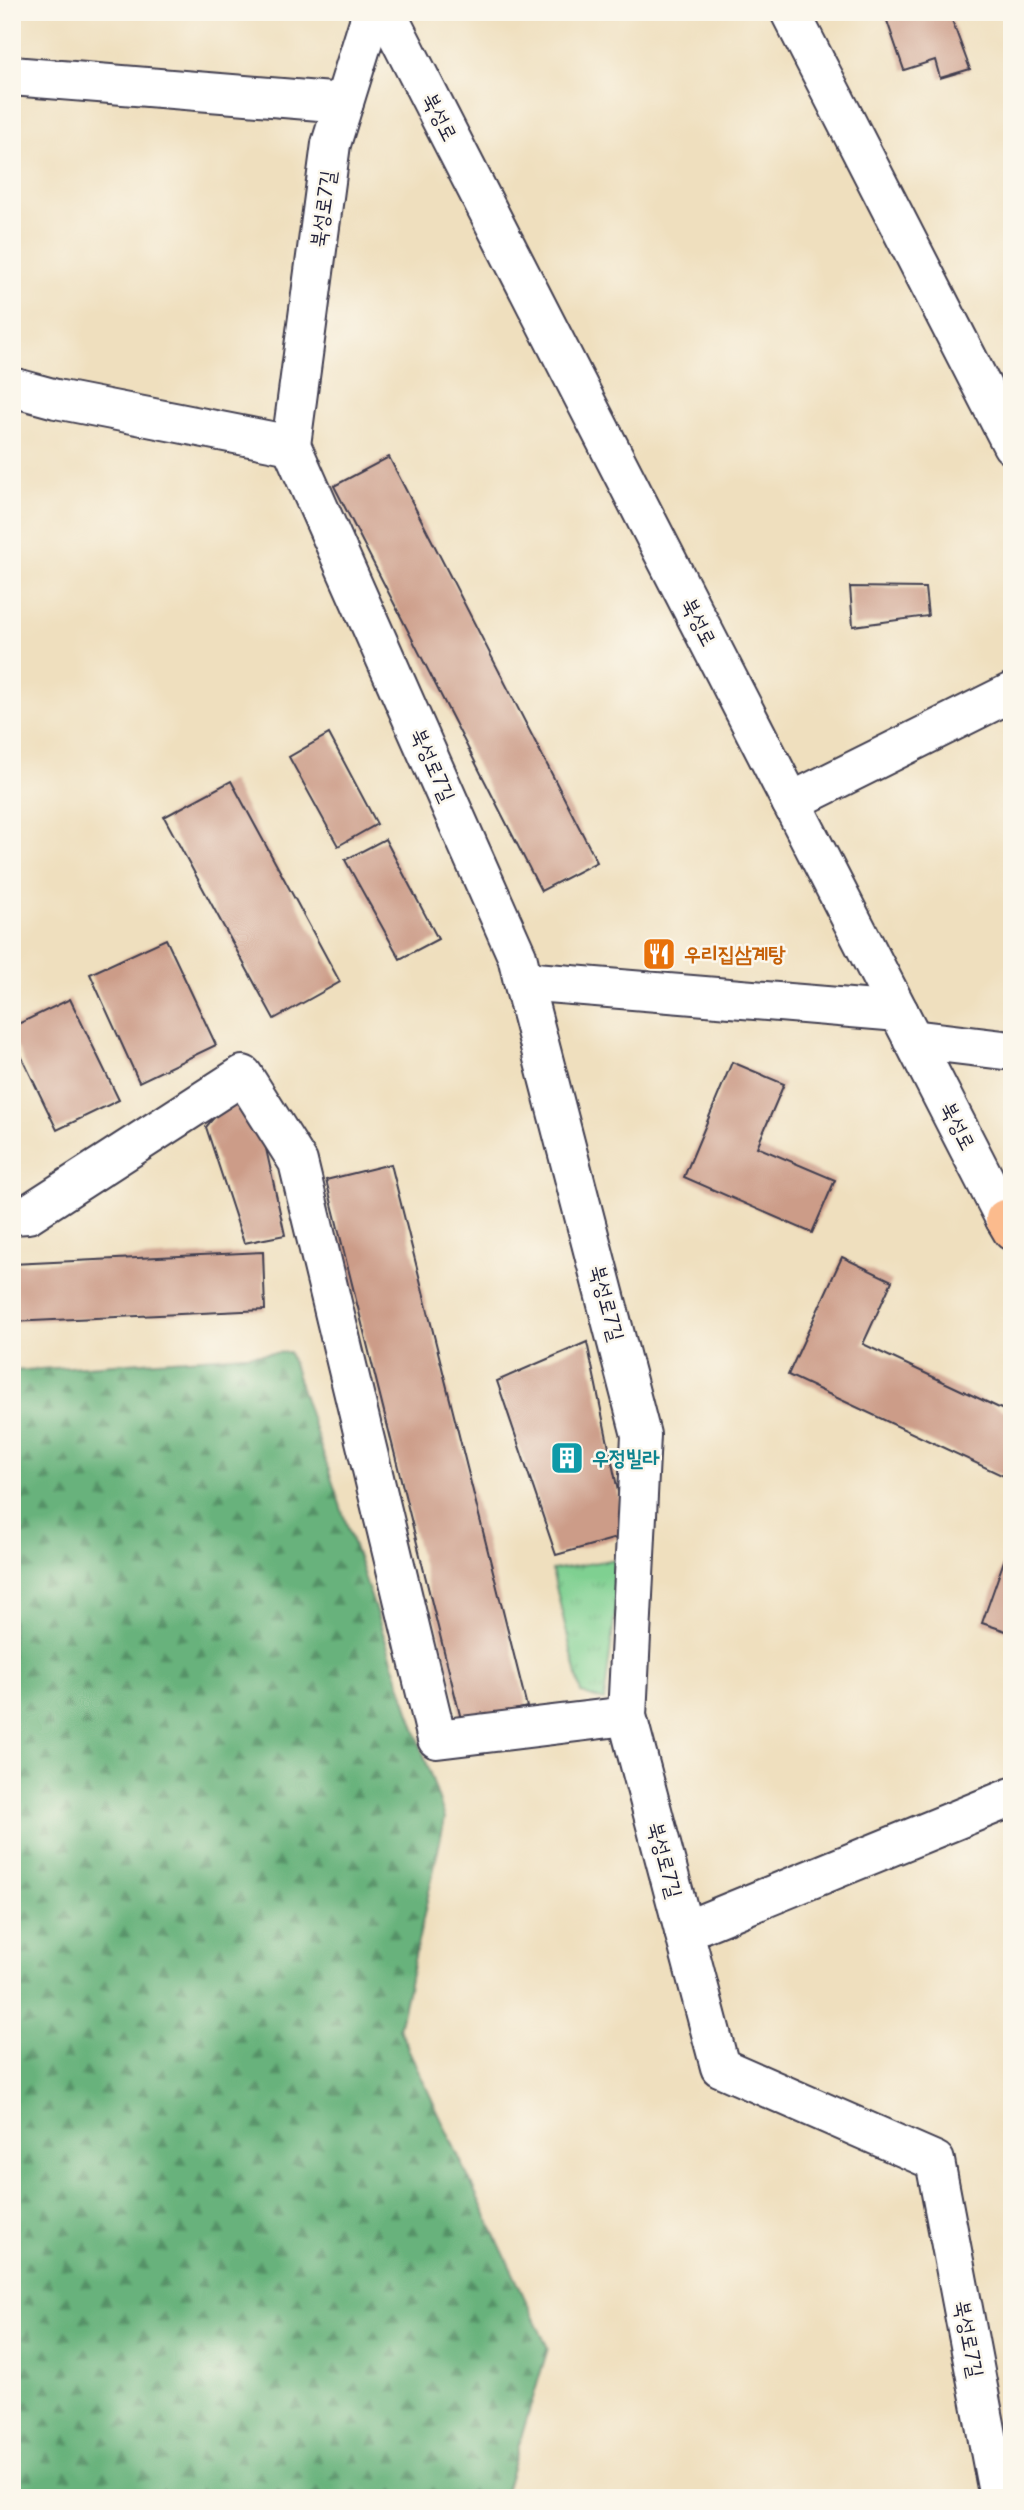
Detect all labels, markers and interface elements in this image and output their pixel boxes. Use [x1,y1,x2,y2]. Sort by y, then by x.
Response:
street label: 북성로 [417,88,464,145]
street label: 북성로7길 [304,168,341,249]
street label: 북성로 [676,593,723,650]
street label: 북성로7길 [405,724,462,806]
restaurant icon: 우리집삼계탕 [640,935,678,973]
place label: 우리집삼계탕 [684,940,786,967]
street label: 북성로 [935,1097,982,1154]
street label: 북성로7길 [584,1262,631,1344]
building icon: 우정빌라 [548,1439,586,1477]
place label: 우정빌라 [592,1444,660,1471]
street label: 북성로7길 [642,1819,689,1901]
street label: 북성로7길 [949,2298,990,2380]

